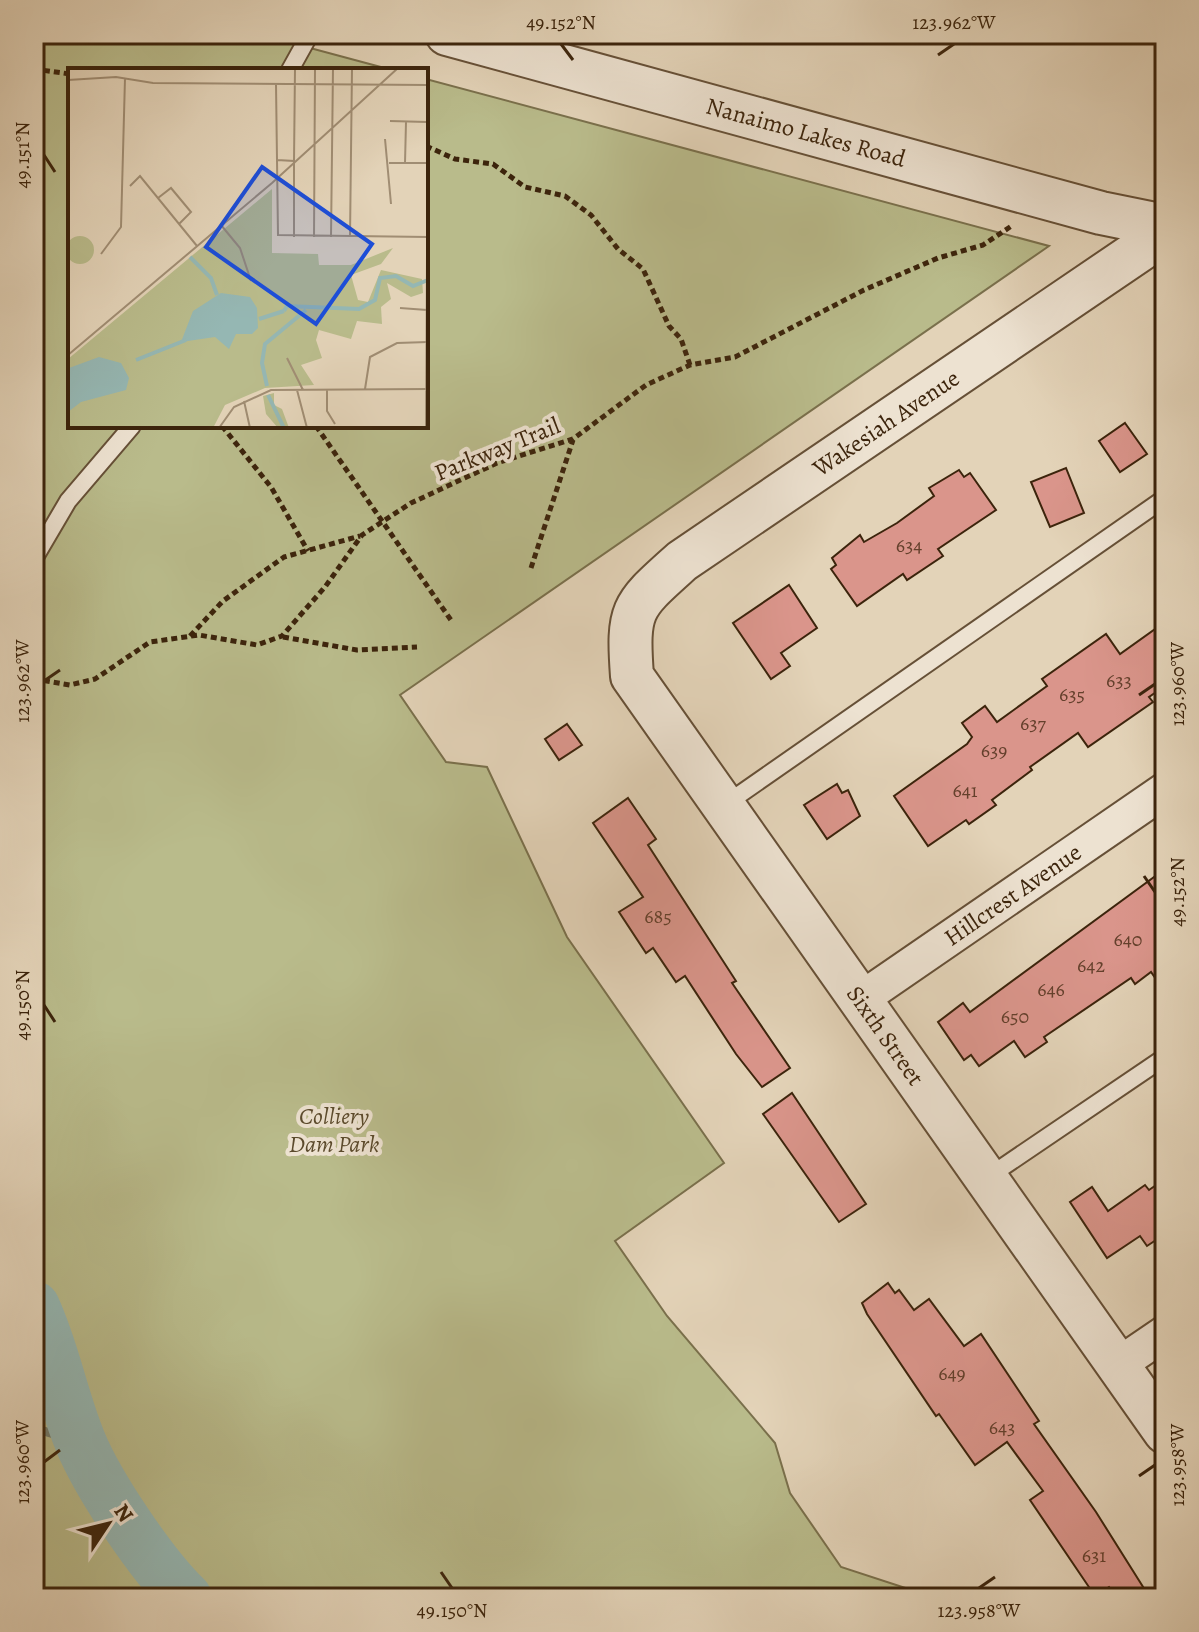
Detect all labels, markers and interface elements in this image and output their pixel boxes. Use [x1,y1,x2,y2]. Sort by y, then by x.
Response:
text: 49.152°N [526,9,596,36]
text: 123.962°W [912,9,996,36]
inset map [68,68,428,428]
street label: Nanaimo Lakes Road [702,90,909,175]
text: 49.151°N [9,122,36,188]
street label: Wakesiah Avenue [806,362,966,484]
street label: Parkway Trail [429,409,565,489]
house number: 634 [896,532,922,559]
text: 123.962°W [9,639,36,723]
text: 123.960°W [1164,641,1191,726]
house number: 633 [1106,667,1132,694]
house number: 635 [1059,681,1085,708]
house number: 637 [1020,710,1047,737]
house number: 639 [981,737,1007,764]
house number: 641 [952,777,978,804]
street label: Hillcrest Avenue [938,836,1088,953]
text: 49.152°N [1164,857,1191,927]
house number: 685 [644,903,672,930]
house number: 640 [1114,926,1142,953]
house number: 642 [1077,952,1105,979]
text: 49.150°N [9,970,36,1040]
house number: 646 [1037,976,1065,1003]
street label: Sixth Street [839,979,932,1092]
house number: 650 [1001,1003,1029,1030]
park label: Colliery Dam Park [289,1100,380,1160]
house number: 649 [938,1360,966,1387]
house number: 643 [989,1414,1015,1441]
text: 123.960°W [9,1419,36,1504]
text: 123.958°W [1164,1423,1191,1506]
north arrow [68,1484,148,1564]
text: N [107,1498,140,1528]
house number: 631 [1082,1542,1106,1569]
text: 49.150°N [417,1597,487,1624]
text: 123.958°W [938,1597,1021,1624]

